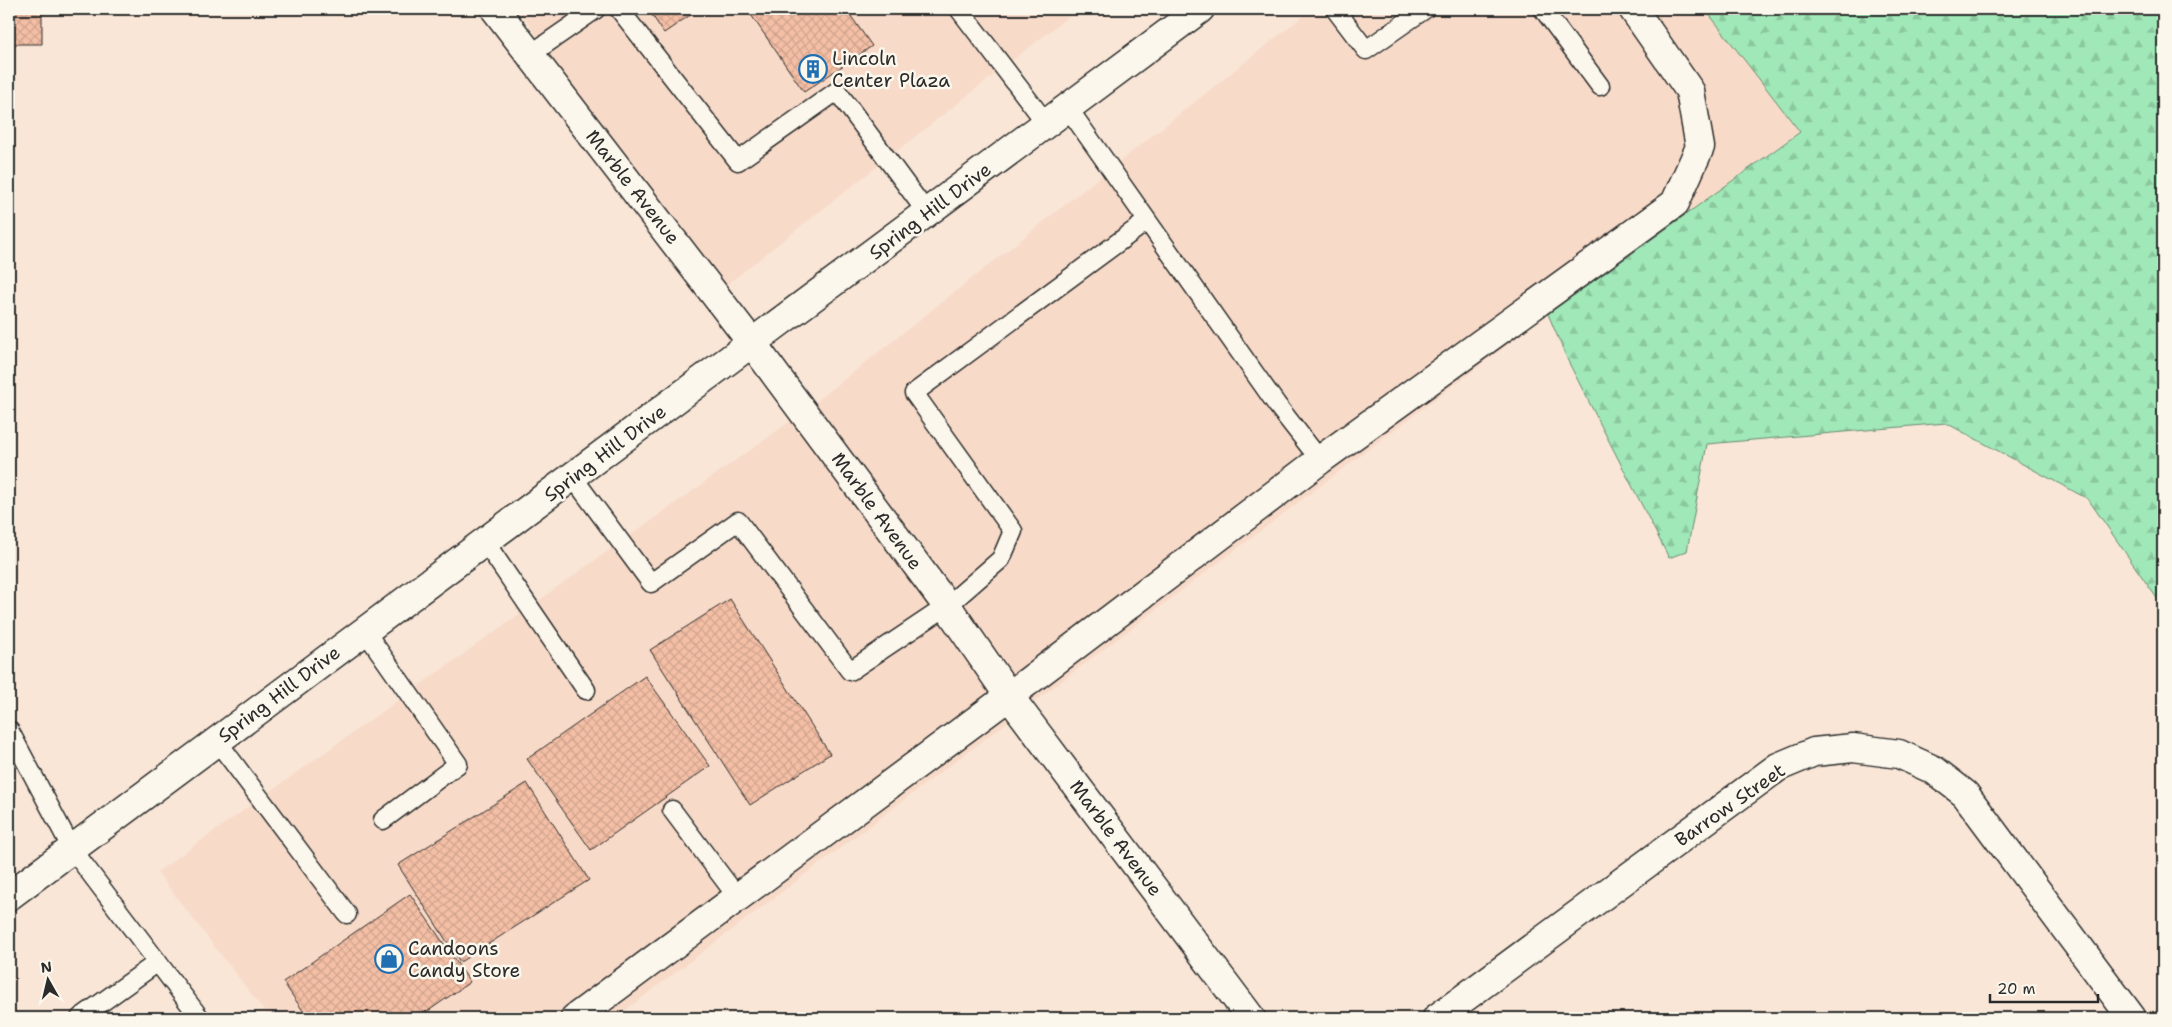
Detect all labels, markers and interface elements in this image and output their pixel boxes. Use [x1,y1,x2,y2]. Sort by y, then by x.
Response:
place label: Lincoln Center Plaza [832,46,950,93]
building icon: Lincoln Center Plaza [798,54,828,84]
street label: Marble Avenue [580,124,686,250]
street label: Spring Hill Drive [864,157,996,265]
street label: Spring Hill Drive [539,399,671,507]
street label: Marble Avenue [826,447,928,575]
street label: Spring Hill Drive [213,640,345,748]
street label: Barrow Street [1670,758,1790,852]
street label: Marble Avenue [1064,775,1168,901]
place label: Candoons Candy Store [408,936,520,983]
shop icon: Candoons Candy Store [374,944,404,974]
north arrow [22,954,72,1004]
text: N [39,957,53,977]
scale bar [1990,972,2097,1004]
text: 20 m [1997,979,2036,999]

